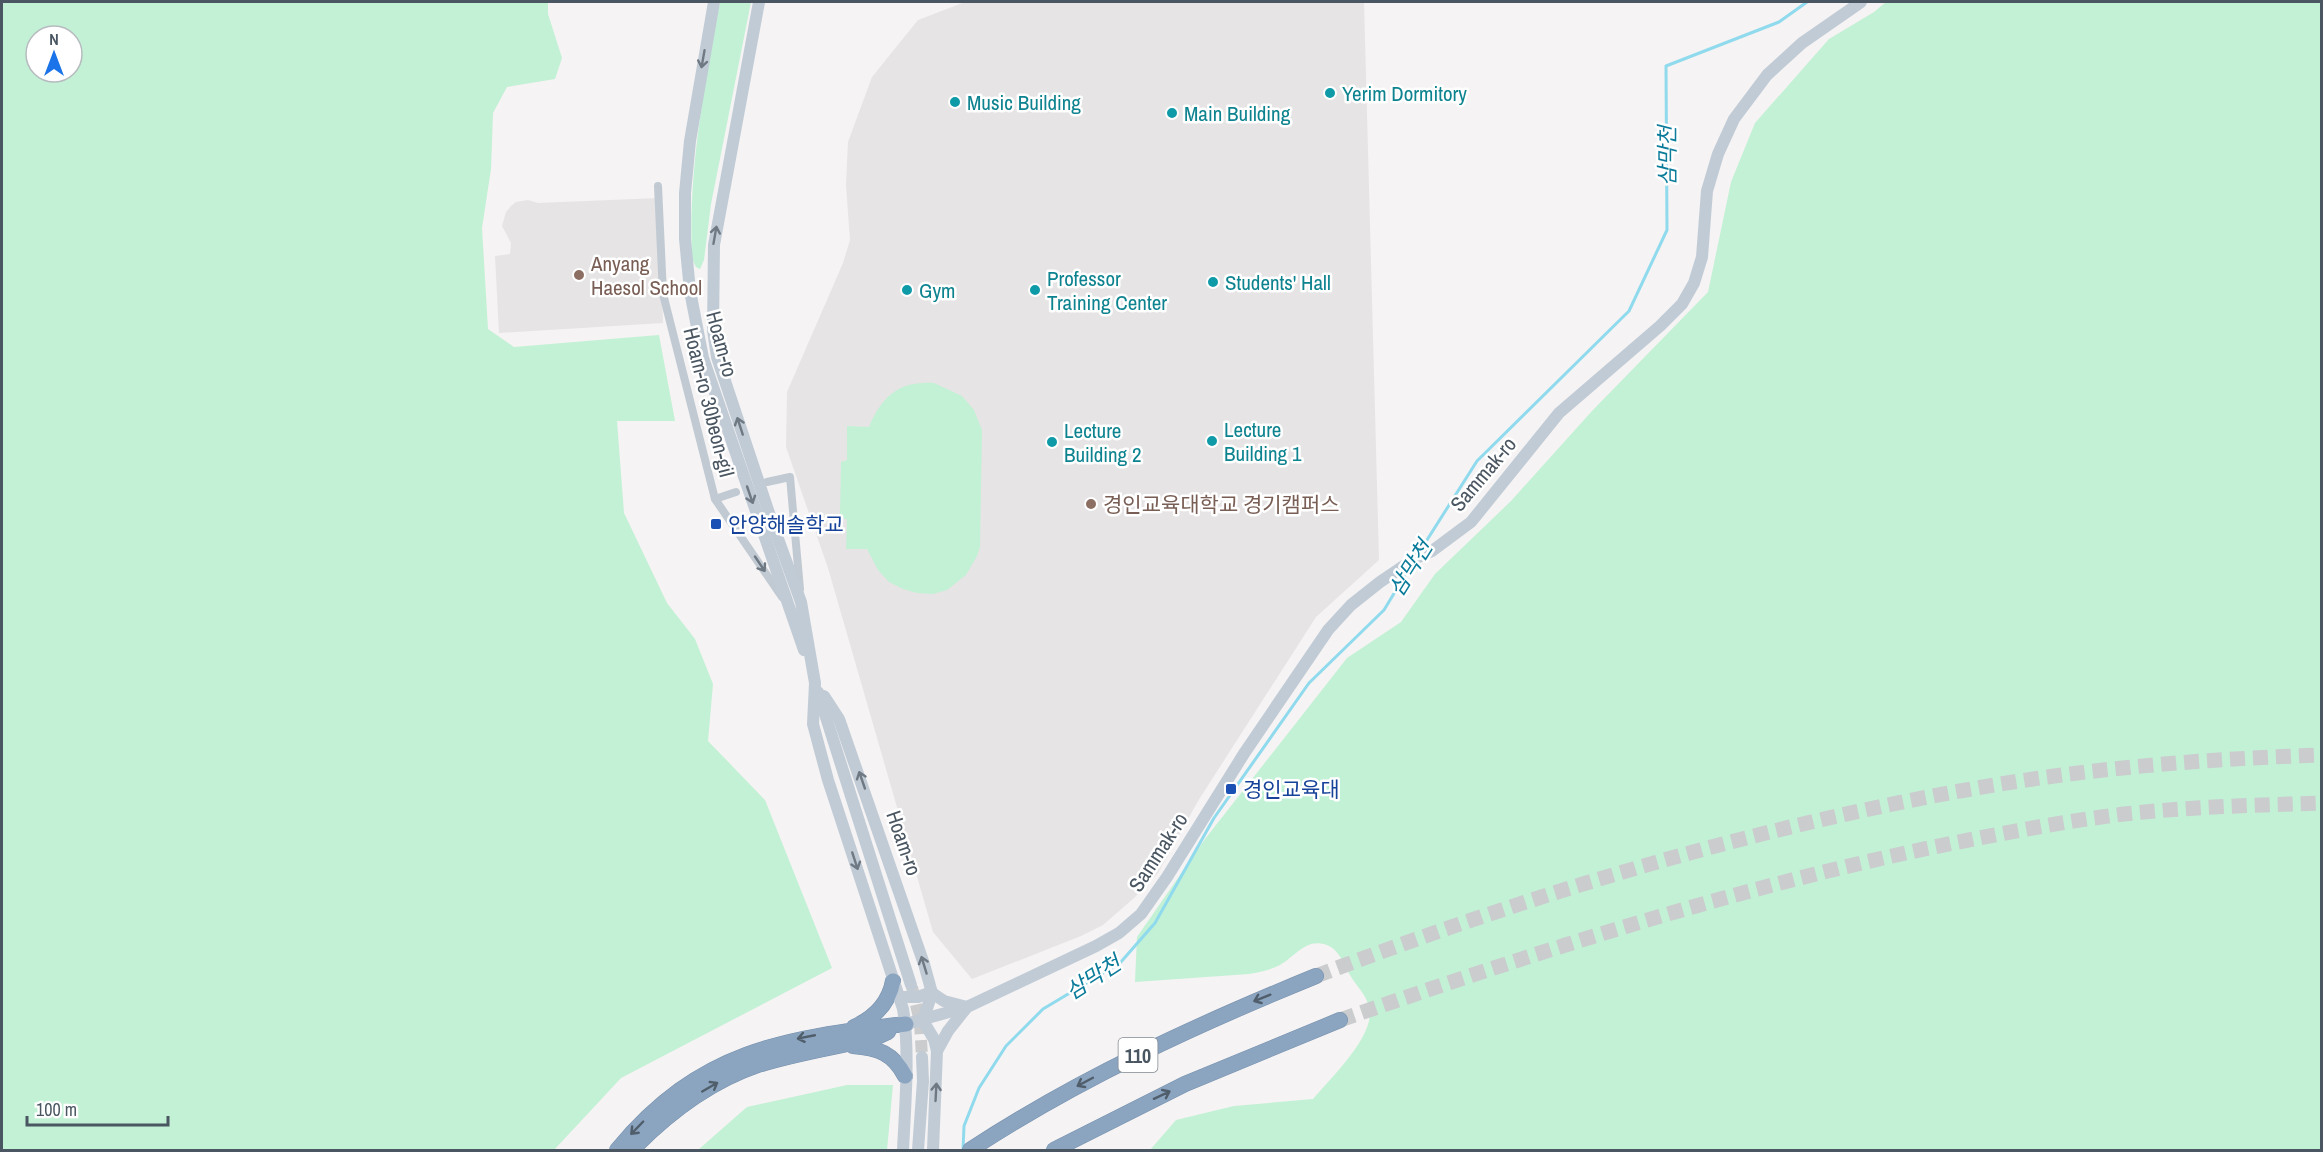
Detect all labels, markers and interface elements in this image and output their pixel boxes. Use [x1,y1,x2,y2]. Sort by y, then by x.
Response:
north arrow [24,24,84,84]
text: N [49,28,59,50]
one-way arrow [697,49,708,68]
place label: Yerim Dormitory [1342,79,1467,108]
marker: Yerim Dormitory [1323,86,1337,100]
place label: Music Building [967,88,1081,117]
marker: Music Building [948,95,962,109]
place label: Main Building [1184,99,1291,128]
marker: Main Building [1165,106,1179,120]
water label: 삼막천 [1652,123,1682,186]
one-way arrow [710,226,721,246]
place label: Anyang Haesol School [590,249,702,302]
place label: Professor Training Center [1047,264,1167,317]
marker: Anyang Haesol School [572,268,586,282]
place label: Students' Hall [1225,268,1331,297]
marker: Students' Hall [1206,275,1220,289]
place label: Gym [919,276,955,305]
marker: Gym [900,283,914,297]
marker: Professor Training Center [1028,283,1042,297]
street label: Hoam-ro [699,308,745,380]
street label: Hoam-ro 30beon-gil [676,324,742,480]
place label: Lecture Building 1 [1224,415,1302,468]
place label: Lecture Building 2 [1064,416,1142,469]
one-way arrow [734,417,745,436]
street label: Sammak-ro [1443,431,1523,517]
marker: Lecture Building 1 [1205,434,1219,448]
marker: Lecture Building 2 [1045,435,1059,449]
one-way arrow [746,485,757,504]
place label: 경인교육대학교 경기캠퍼스 [1103,490,1340,519]
marker: 경인교육대학교 경기캠퍼스 [1084,497,1098,511]
place label: 안양해솔학교 [728,510,844,539]
marker: 안양해솔학교 [709,517,723,531]
water label: 삼막천 [1381,532,1440,602]
one-way arrow [754,556,766,572]
one-way arrow [855,771,866,790]
place label: 경인교육대 [1243,775,1340,804]
marker: 경인교육대 [1224,782,1238,796]
street label: Hoam-ro [879,807,929,879]
street label: Sammak-ro [1122,807,1194,897]
one-way arrow [850,851,861,870]
water label: 삼막천 [1059,946,1129,1006]
one-way arrow [918,956,929,975]
one-way arrow [1253,993,1271,1004]
one-way arrow [797,1032,816,1043]
road number: 110 [1118,1038,1158,1072]
one-way arrow [1077,1077,1095,1088]
one-way arrow [701,1081,718,1093]
one-way arrow [930,1083,941,1103]
scale bar [27,1089,168,1127]
one-way arrow [1153,1089,1171,1101]
text: 100 m [36,1097,77,1122]
one-way arrow [630,1120,644,1135]

